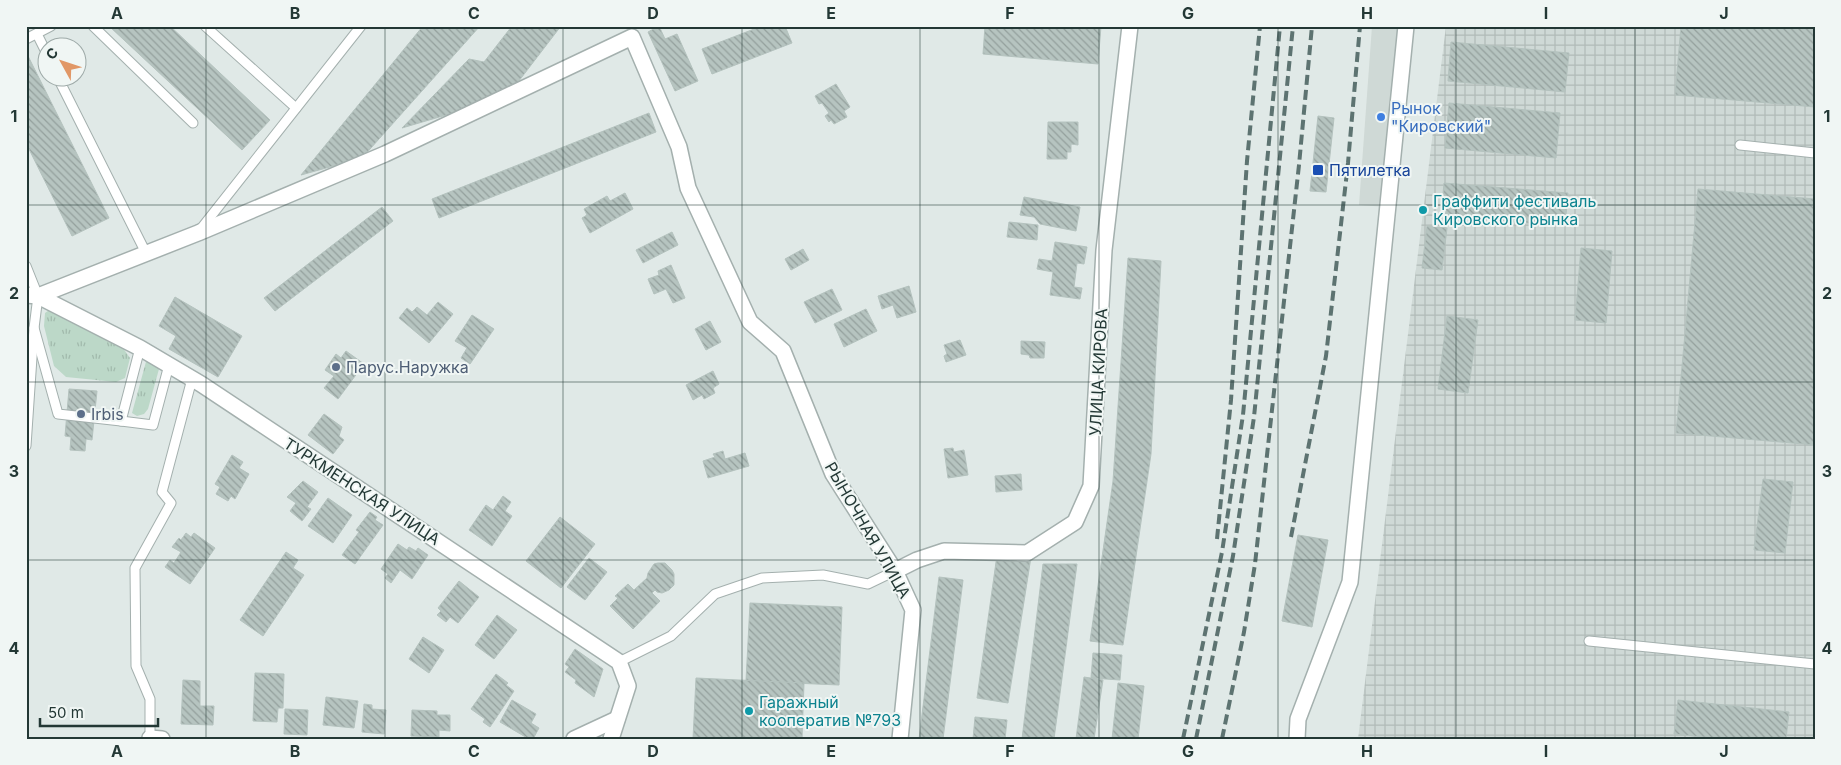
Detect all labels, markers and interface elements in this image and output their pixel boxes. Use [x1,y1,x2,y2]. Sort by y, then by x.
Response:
text: A [111,3,123,23]
text: B [290,3,300,23]
text: C [468,3,480,23]
text: D [647,3,659,23]
text: E [826,3,836,23]
text: F [1005,3,1015,23]
text: G [1182,3,1194,23]
text: H [1361,3,1373,23]
text: I [1544,3,1548,23]
text: J [1719,3,1729,23]
north arrow [38,38,88,88]
text: С [42,44,61,63]
place label: Рынок "Кировский" [1391,98,1491,136]
text: 1 [11,106,17,126]
text: 1 [1824,106,1830,126]
marker: Рынок "Кировский" [1375,111,1387,123]
place label: Пятилетка [1329,160,1411,180]
marker: Пятилетка [1311,163,1325,177]
place label: Граффити фестиваль Кировского рынка [1433,191,1596,229]
marker: Граффити фестиваль Кировского рынка [1417,204,1429,216]
text: 2 [9,283,19,303]
text: 2 [1822,283,1832,303]
street label: УЛИЦА КИРОВА [1085,308,1111,436]
place label: Парус.Наружка [346,357,469,377]
marker: Парус.Наружка [330,361,342,373]
place label: Irbis [91,404,124,424]
marker: Irbis [75,408,87,420]
street label: ТУРКМЕНСКАЯ УЛИЦА [280,433,444,549]
street label: РЫНОЧНАЯ УЛИЦА [821,458,915,602]
text: 3 [9,461,19,481]
text: 3 [1822,461,1832,481]
text: 4 [9,638,20,658]
text: 4 [1822,638,1833,658]
place label: Гаражный кооператив №793 [759,692,901,730]
scale bar [40,695,158,727]
text: 50 m [48,703,84,722]
marker: Гаражный кооператив №793 [743,705,755,717]
text: A [111,741,123,761]
text: B [290,741,300,761]
text: C [468,741,480,761]
text: D [647,741,659,761]
text: E [826,741,836,761]
text: F [1005,741,1015,761]
text: G [1182,741,1194,761]
text: H [1361,741,1373,761]
text: I [1544,741,1548,761]
text: J [1719,741,1729,761]

